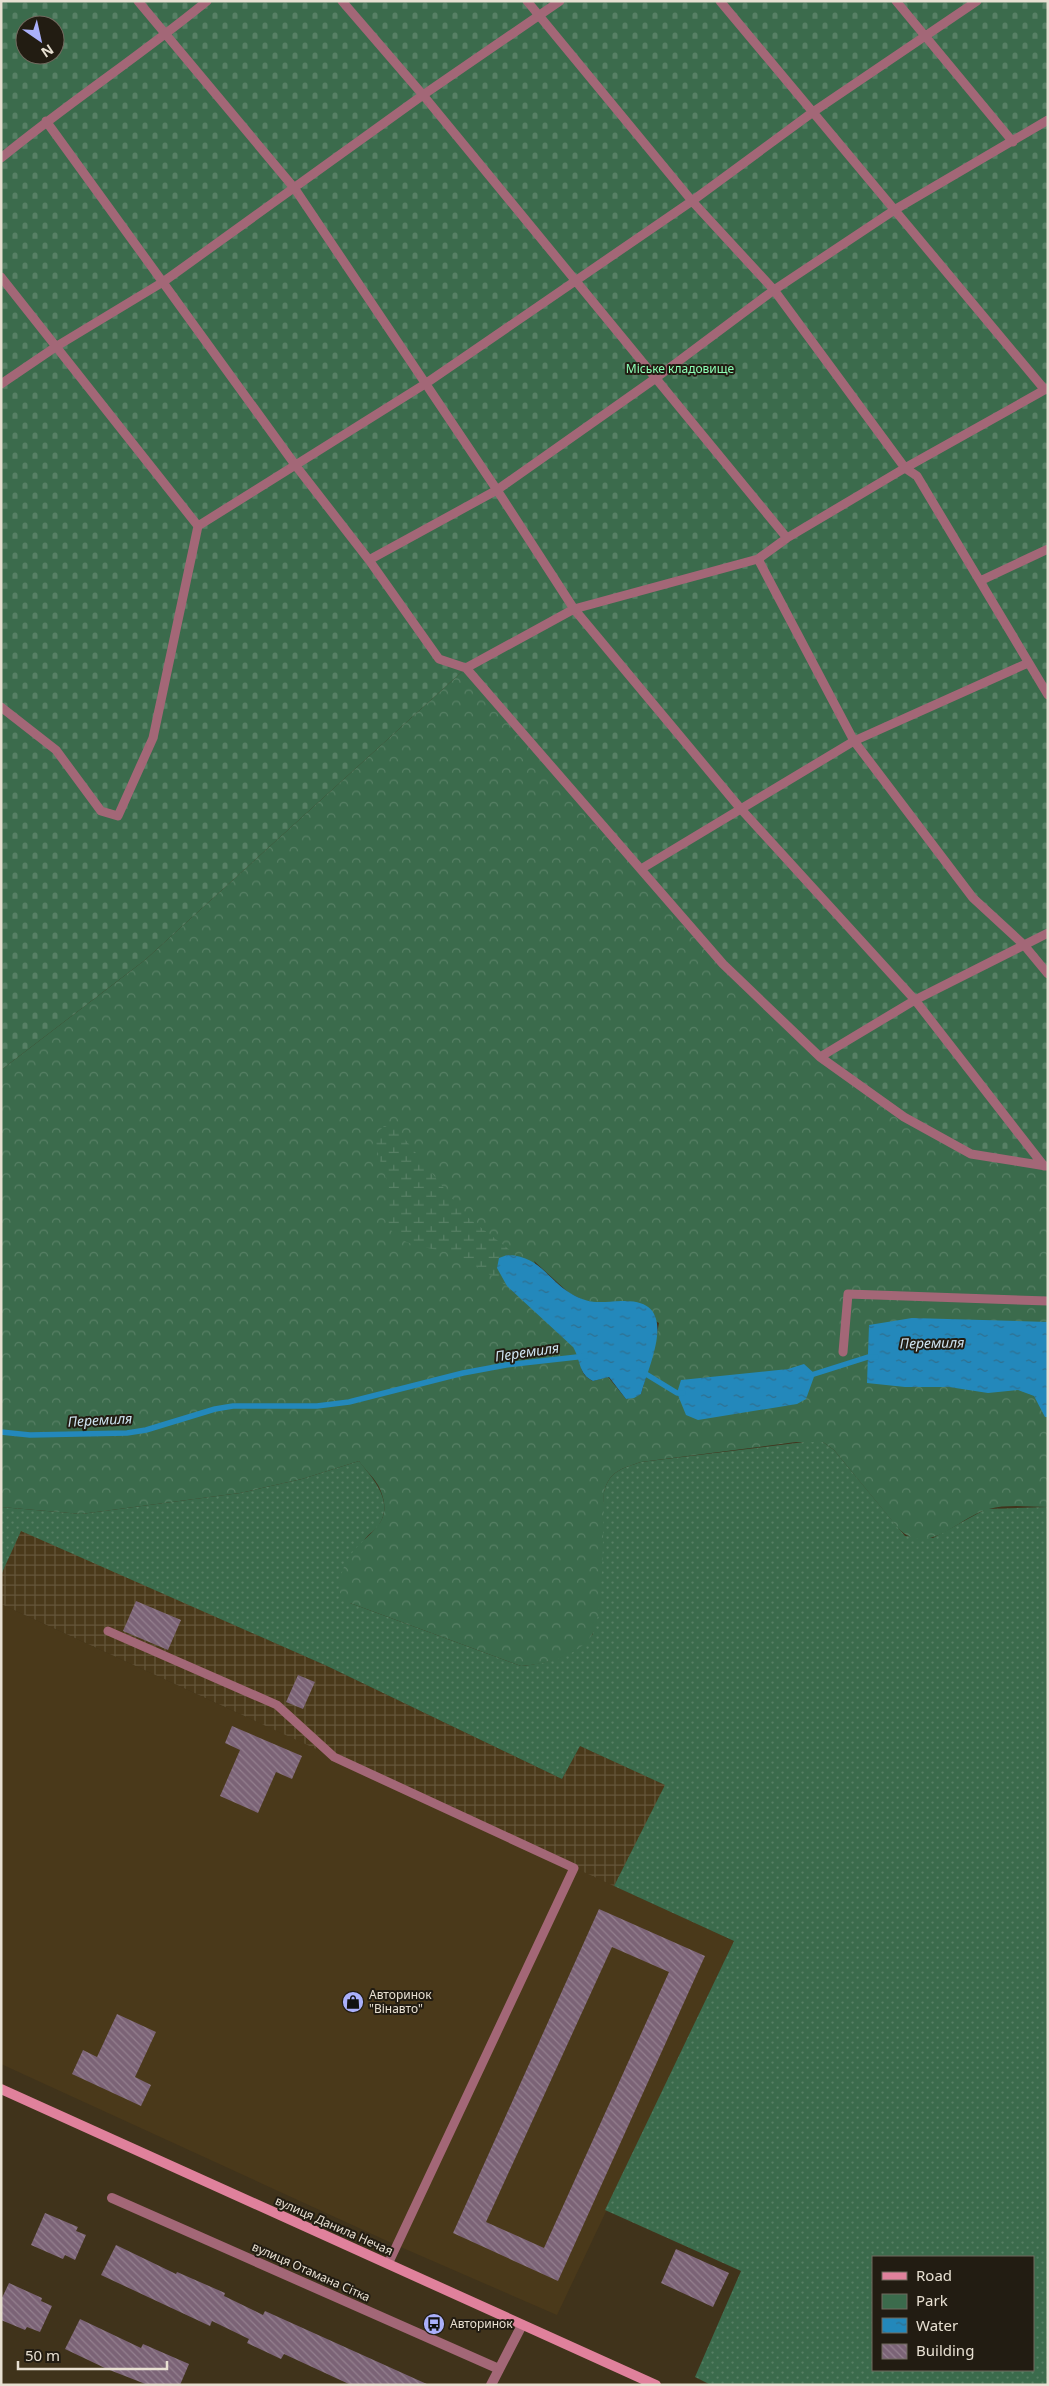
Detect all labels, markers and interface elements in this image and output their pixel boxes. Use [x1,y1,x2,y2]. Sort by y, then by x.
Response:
north arrow [15,15,65,65]
text: N [38,40,58,62]
park label: Міське кладовище [626,360,735,377]
water label: Перемиля [900,1332,964,1353]
water label: Перемиля [494,1338,560,1365]
water label: Перемиля [67,1408,133,1431]
place label: Авторинок "Вінавто" [369,1986,432,2017]
shop icon: Авторинок "Вінавто" [341,1990,365,2014]
street label: вулиця Данила Нечая [273,2192,396,2259]
street label: вулиця Отамана Сітка [249,2238,373,2305]
legend [872,2256,1034,2371]
text: Road [916,2265,952,2285]
text: Park [916,2290,948,2310]
bus stop icon: Авторинок [422,2312,446,2336]
place label: Авторинок [450,2315,513,2332]
text: Water [916,2315,958,2335]
scale bar [18,2338,166,2370]
text: Building [916,2340,974,2360]
text: 50 m [25,2345,60,2365]

